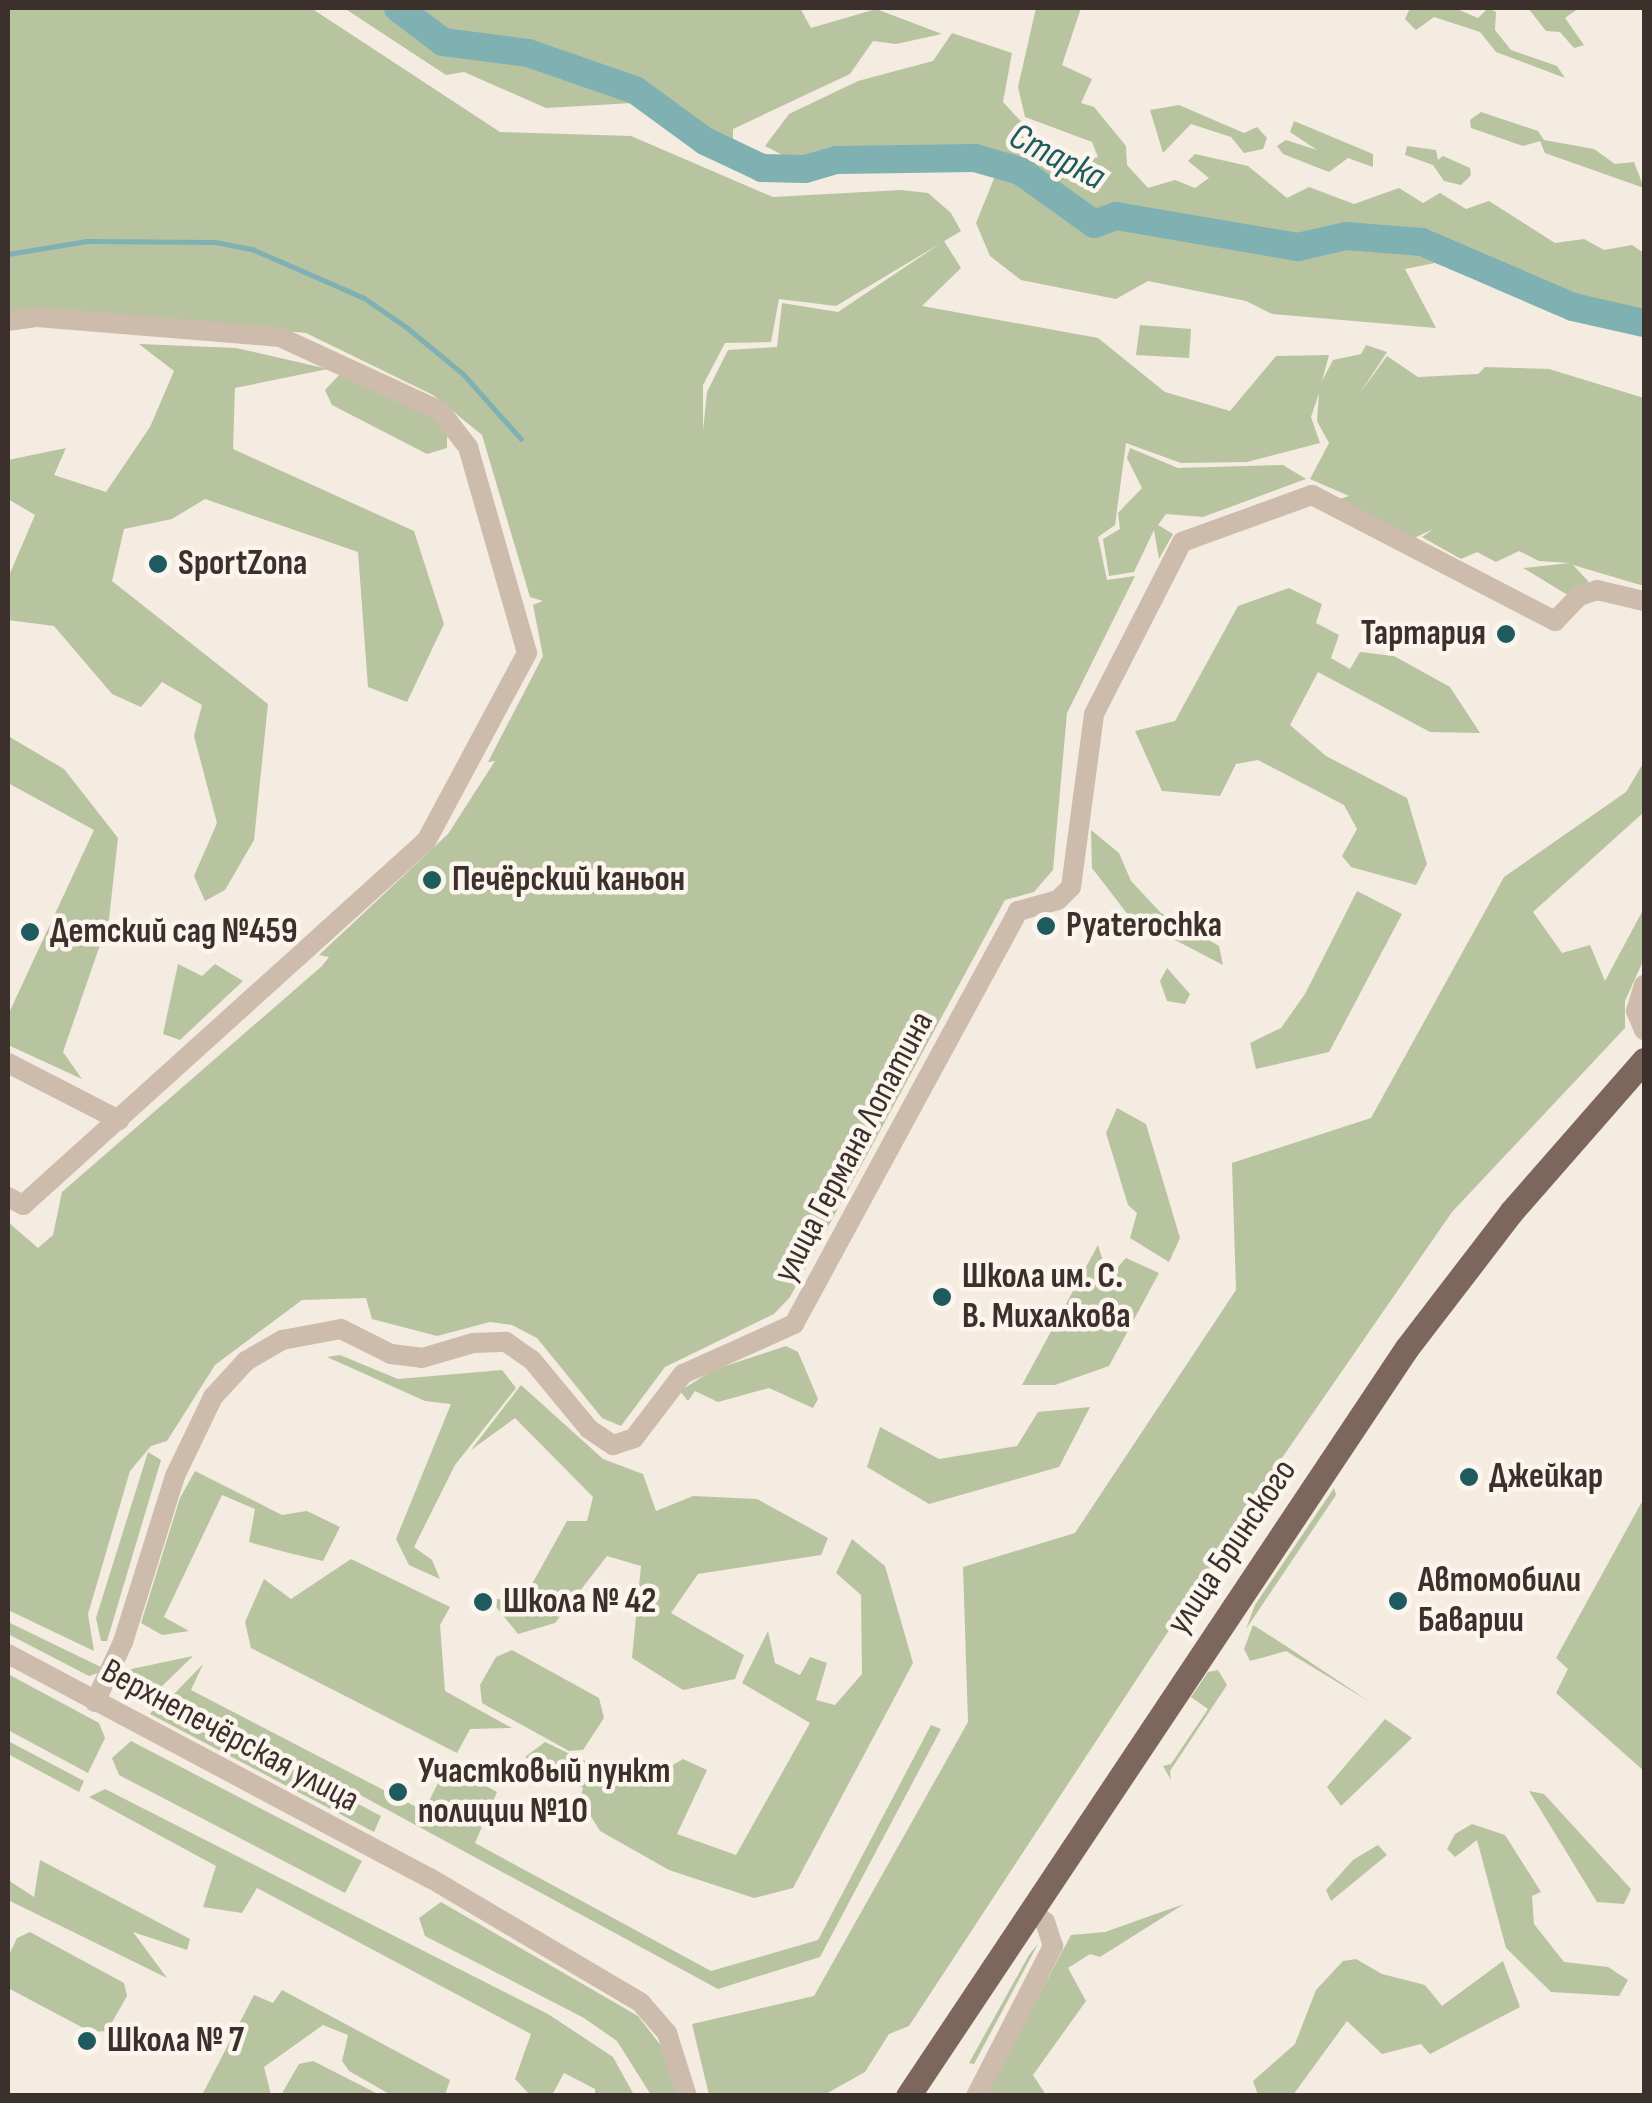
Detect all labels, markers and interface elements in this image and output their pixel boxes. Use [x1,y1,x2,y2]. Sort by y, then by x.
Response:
water label: Старка [1001,114,1113,200]
place label: SportZona [178,543,307,585]
marker: SportZona [147,553,169,575]
place label: Тартария [1361,613,1486,655]
marker: Тартария [1495,623,1517,645]
place label: Печёрский каньон [452,859,685,901]
marker: Печёрский каньон [421,869,443,891]
place label: Pyaterochka [1066,905,1222,947]
place label: Детский сад №459 [50,911,298,953]
marker: Pyaterochka [1035,915,1057,937]
marker: Детский сад №459 [19,921,41,943]
street label: улица Германа Лопатина [765,1004,943,1290]
place label: Школа им. С. В. Михалкова [962,1256,1131,1338]
marker: Школа им. С. В. Михалкова [931,1286,953,1308]
street label: улица Бринского [1158,1452,1306,1642]
place label: Джейкар [1489,1456,1603,1498]
marker: Джейкар [1458,1466,1480,1488]
place label: Автомобили Баварии [1418,1560,1581,1642]
place label: Школа № 42 [503,1581,656,1623]
marker: Автомобили Баварии [1387,1590,1409,1612]
marker: Школа № 42 [472,1591,494,1613]
street label: Верхнепечёрская улица [94,1650,366,1822]
place label: Участковый пункт полиции №10 [418,1751,670,1833]
marker: Участковый пункт полиции №10 [387,1781,409,1803]
place label: Школа № 7 [107,2020,244,2062]
marker: Школа № 7 [76,2030,98,2052]

